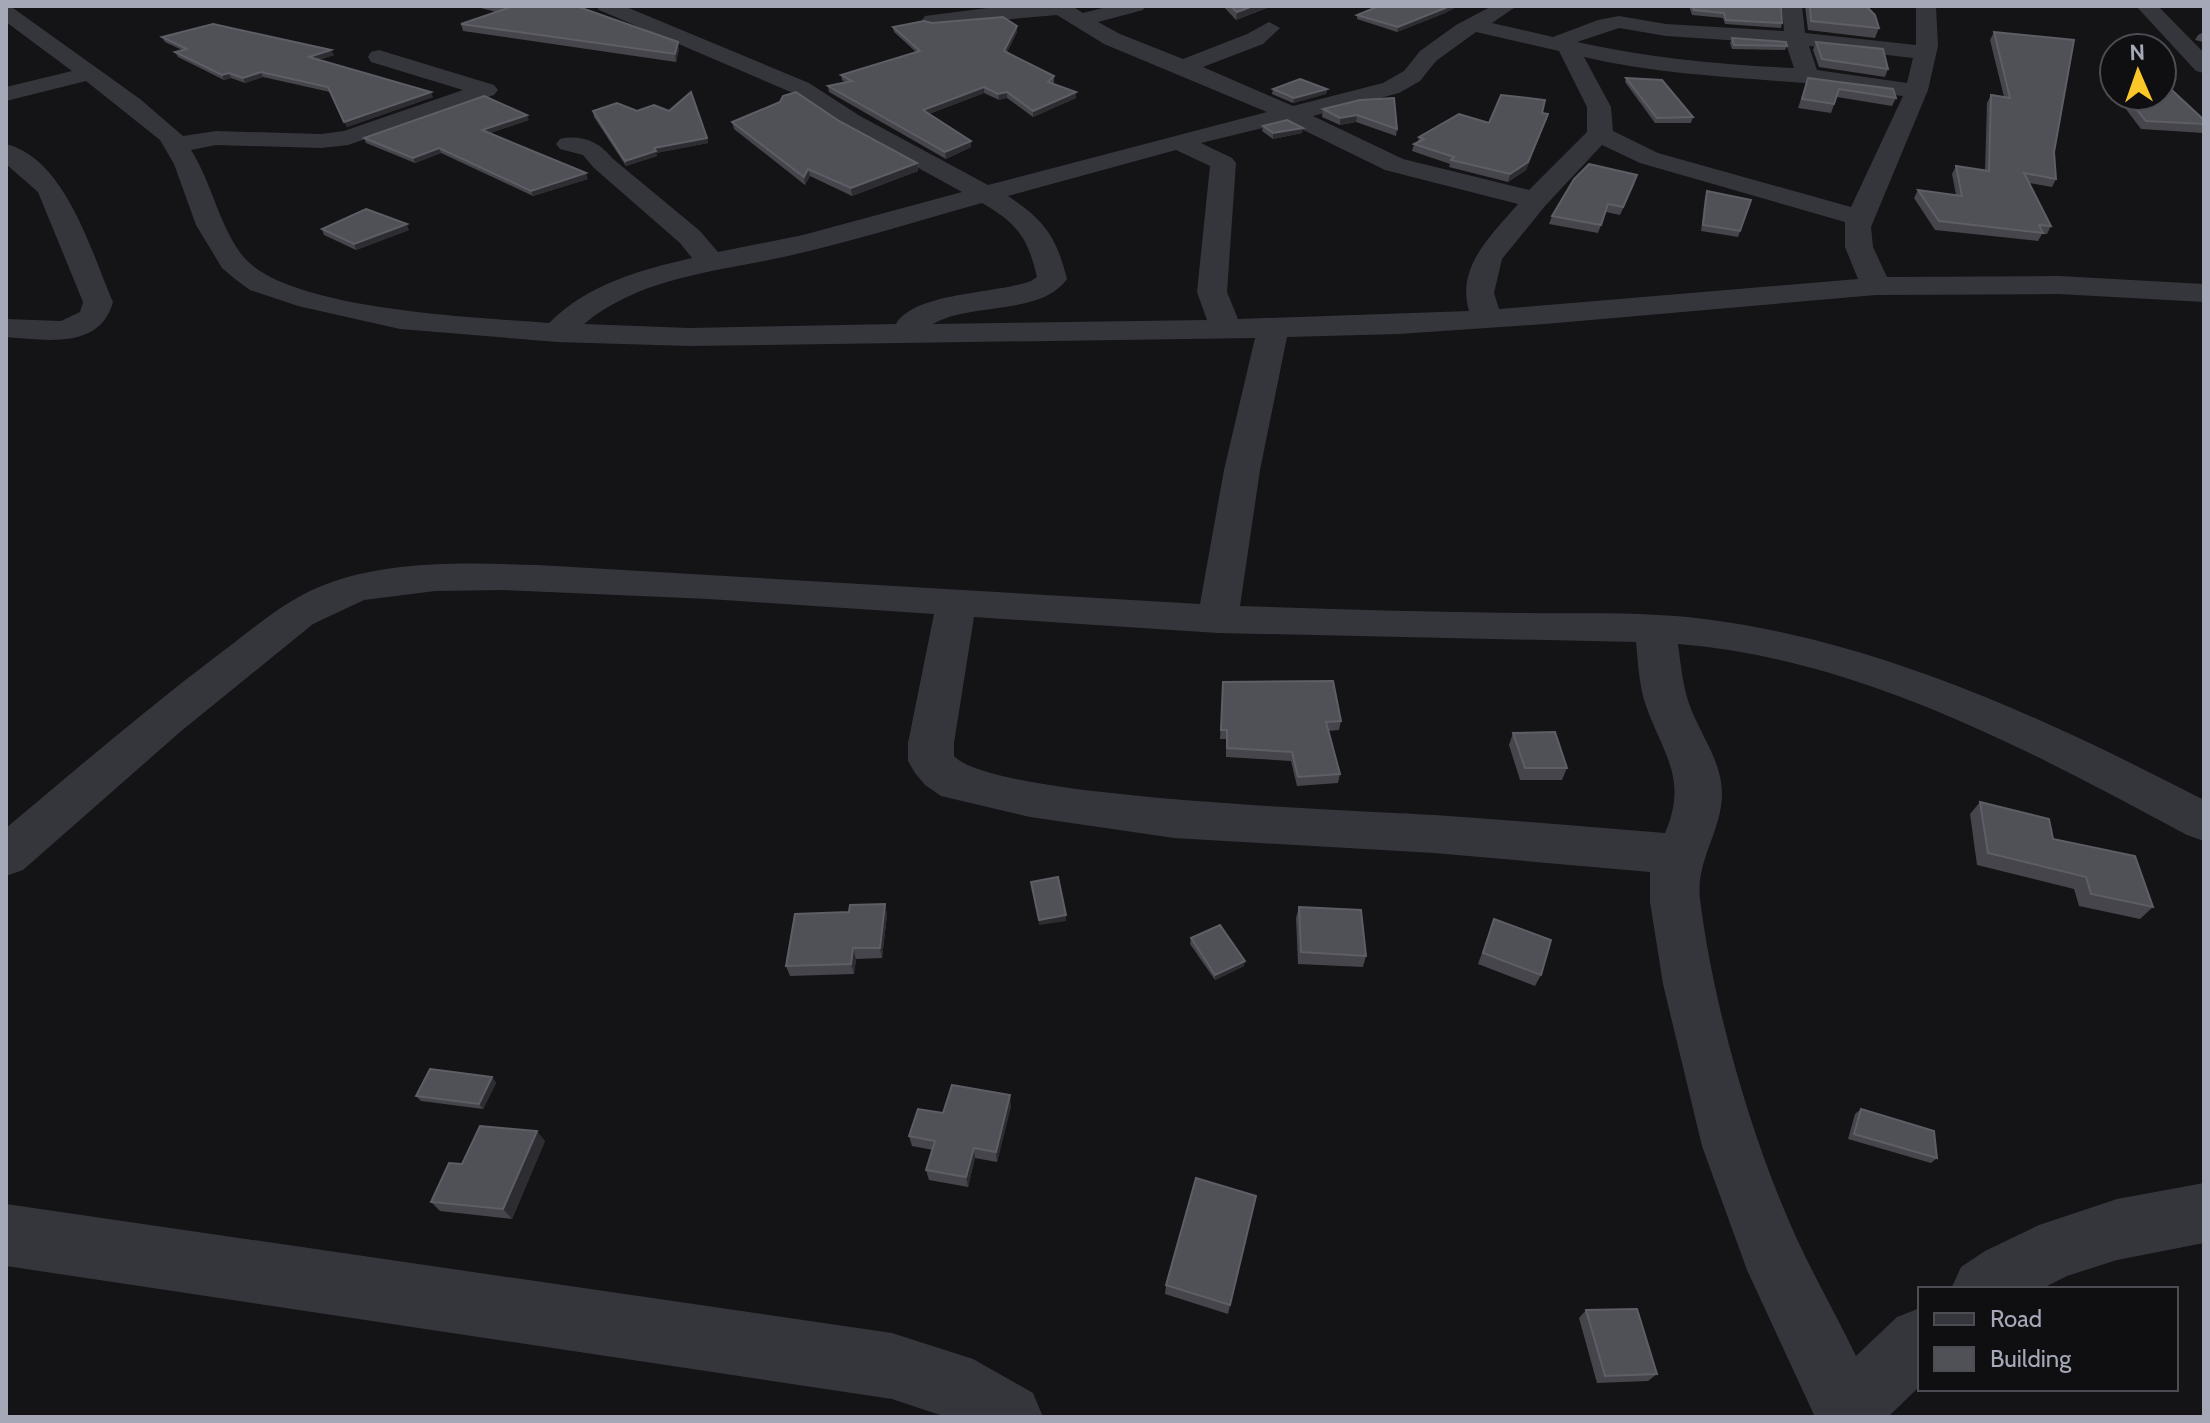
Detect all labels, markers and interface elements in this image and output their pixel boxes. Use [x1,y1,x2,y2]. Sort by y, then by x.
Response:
north arrow [2098,32,2178,112]
text: N [2129,39,2146,66]
legend [1918,1287,2178,1391]
text: Road [1990,1304,2042,1333]
text: Building [1990,1344,2072,1373]

